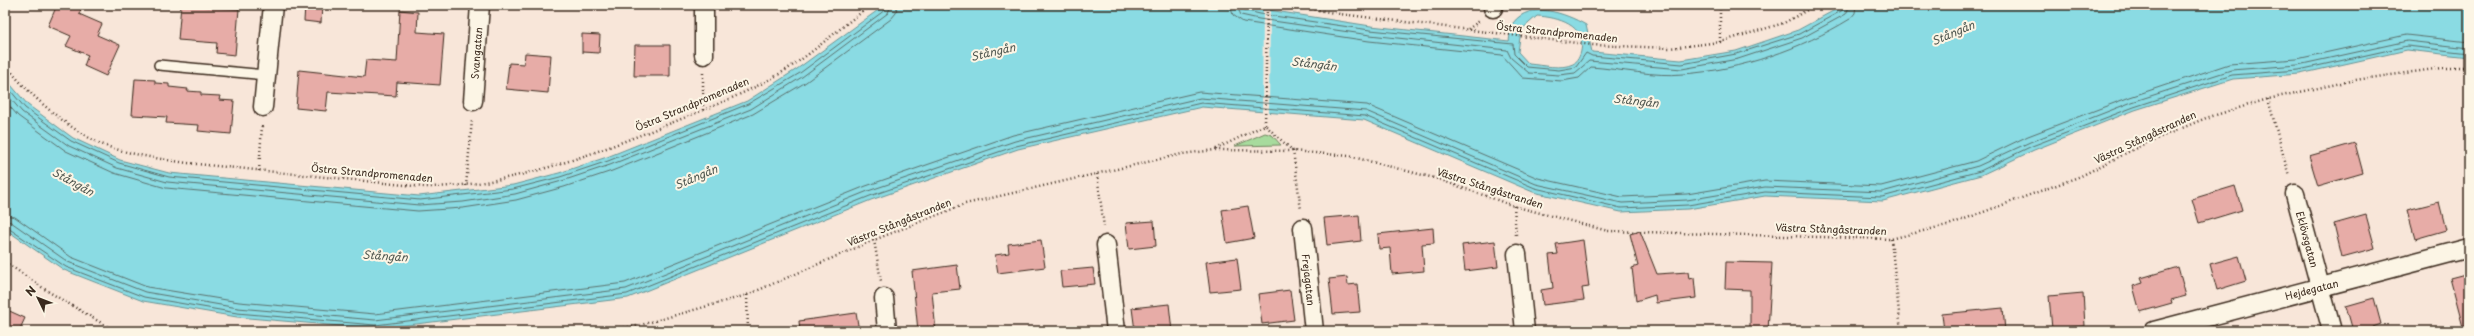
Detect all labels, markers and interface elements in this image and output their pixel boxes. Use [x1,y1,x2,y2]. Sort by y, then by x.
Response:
water label: Stångån [1929,16,1977,49]
street label: Östra Strandpromenaden [1496,18,1619,45]
street label: Svangatan [467,27,485,80]
water label: Stångån [969,38,1017,65]
water label: Stångån [1291,52,1338,75]
street label: Östra Strandpromenaden [633,73,751,134]
water label: Stångån [1613,90,1660,111]
street label: Västra Stångåstranden [2091,106,2198,167]
street label: Östra Strandpromenaden [311,160,434,185]
water label: Stångån [672,160,720,193]
water label: Stångån [49,163,97,200]
street label: Västra Stångåstranden [1435,163,1545,212]
street label: Västra Stångåstranden [844,194,953,249]
street label: Eklövsgatan [2293,209,2323,269]
street label: Västra Stångåstranden [1775,219,1887,238]
water label: Stångån [362,245,409,266]
street label: Frejagatan [1299,253,1319,306]
street label: Hejdegatan [2283,275,2340,303]
north arrow [18,278,58,318]
text: N [21,282,40,300]

